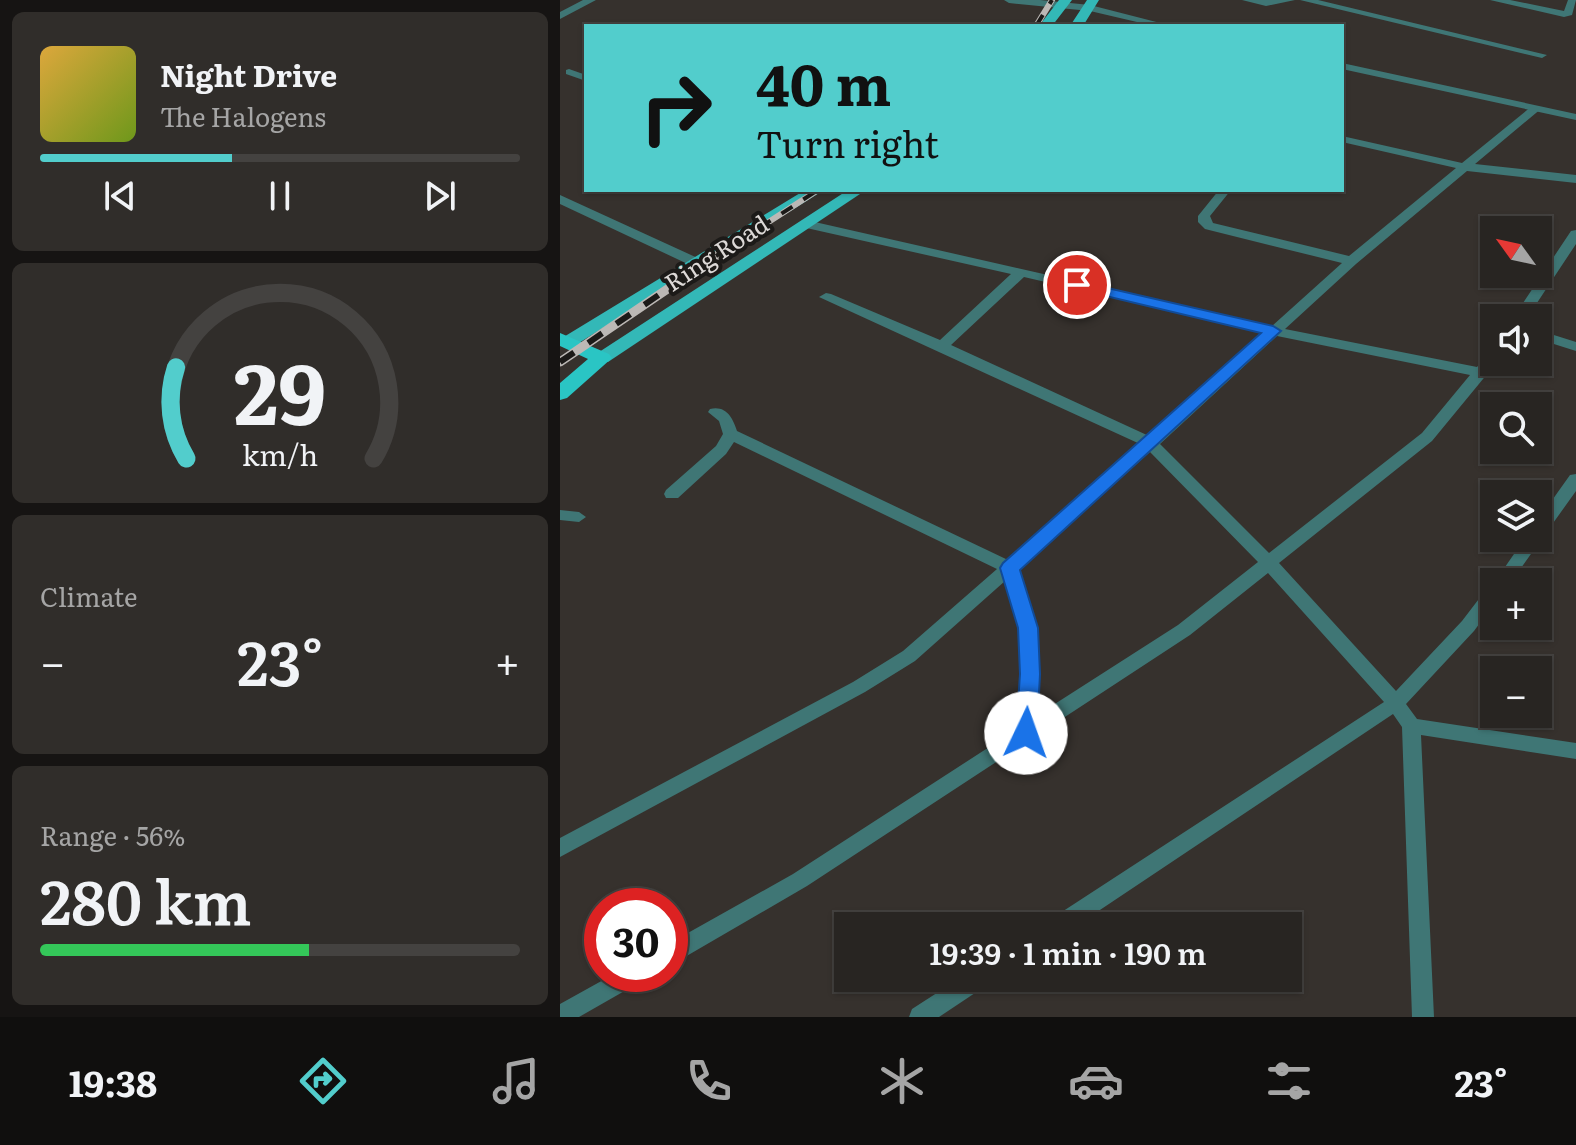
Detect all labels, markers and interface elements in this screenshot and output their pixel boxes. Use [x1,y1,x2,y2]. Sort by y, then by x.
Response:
text: 40 m [756,40,891,123]
text: Night Drive [160,52,337,96]
icon: right [624,56,728,160]
text: The Halogens [160,96,326,135]
text: Turn right [756,116,939,169]
icon: previous [98,174,142,218]
icon: pause [258,174,302,218]
icon: next [418,174,462,218]
street label: Ring Road [657,205,775,299]
north arrow [1480,216,1552,288]
map controls [1480,216,1552,728]
pin [1043,251,1111,319]
icon: arrive [1055,263,1099,307]
button: sound [1480,304,1552,376]
text: 29 [234,326,326,450]
button: search [1480,392,1552,464]
text: km/h [242,432,318,475]
button: layers [1480,480,1552,552]
button: + [1480,568,1552,640]
text: Climate [40,576,138,615]
text: 23° [237,615,323,704]
text: − [40,627,66,693]
text: + [494,627,520,693]
button: − [1480,656,1552,728]
position arrow [984,691,1068,775]
text: Range · 56% [40,815,185,854]
text: 280 km [40,854,252,943]
speed limit sign: 30 [584,888,688,992]
text: 19:39 · 1 min · 190 m [929,930,1207,974]
icon: directions [295,1053,351,1109]
icon: music [488,1053,544,1109]
icon: phone [681,1053,737,1109]
icon: climate [874,1053,930,1109]
icon: car [1068,1053,1124,1109]
icon: filters [1261,1053,1317,1109]
text: 19:38 [69,1055,157,1108]
text: 23° [1454,1055,1507,1108]

